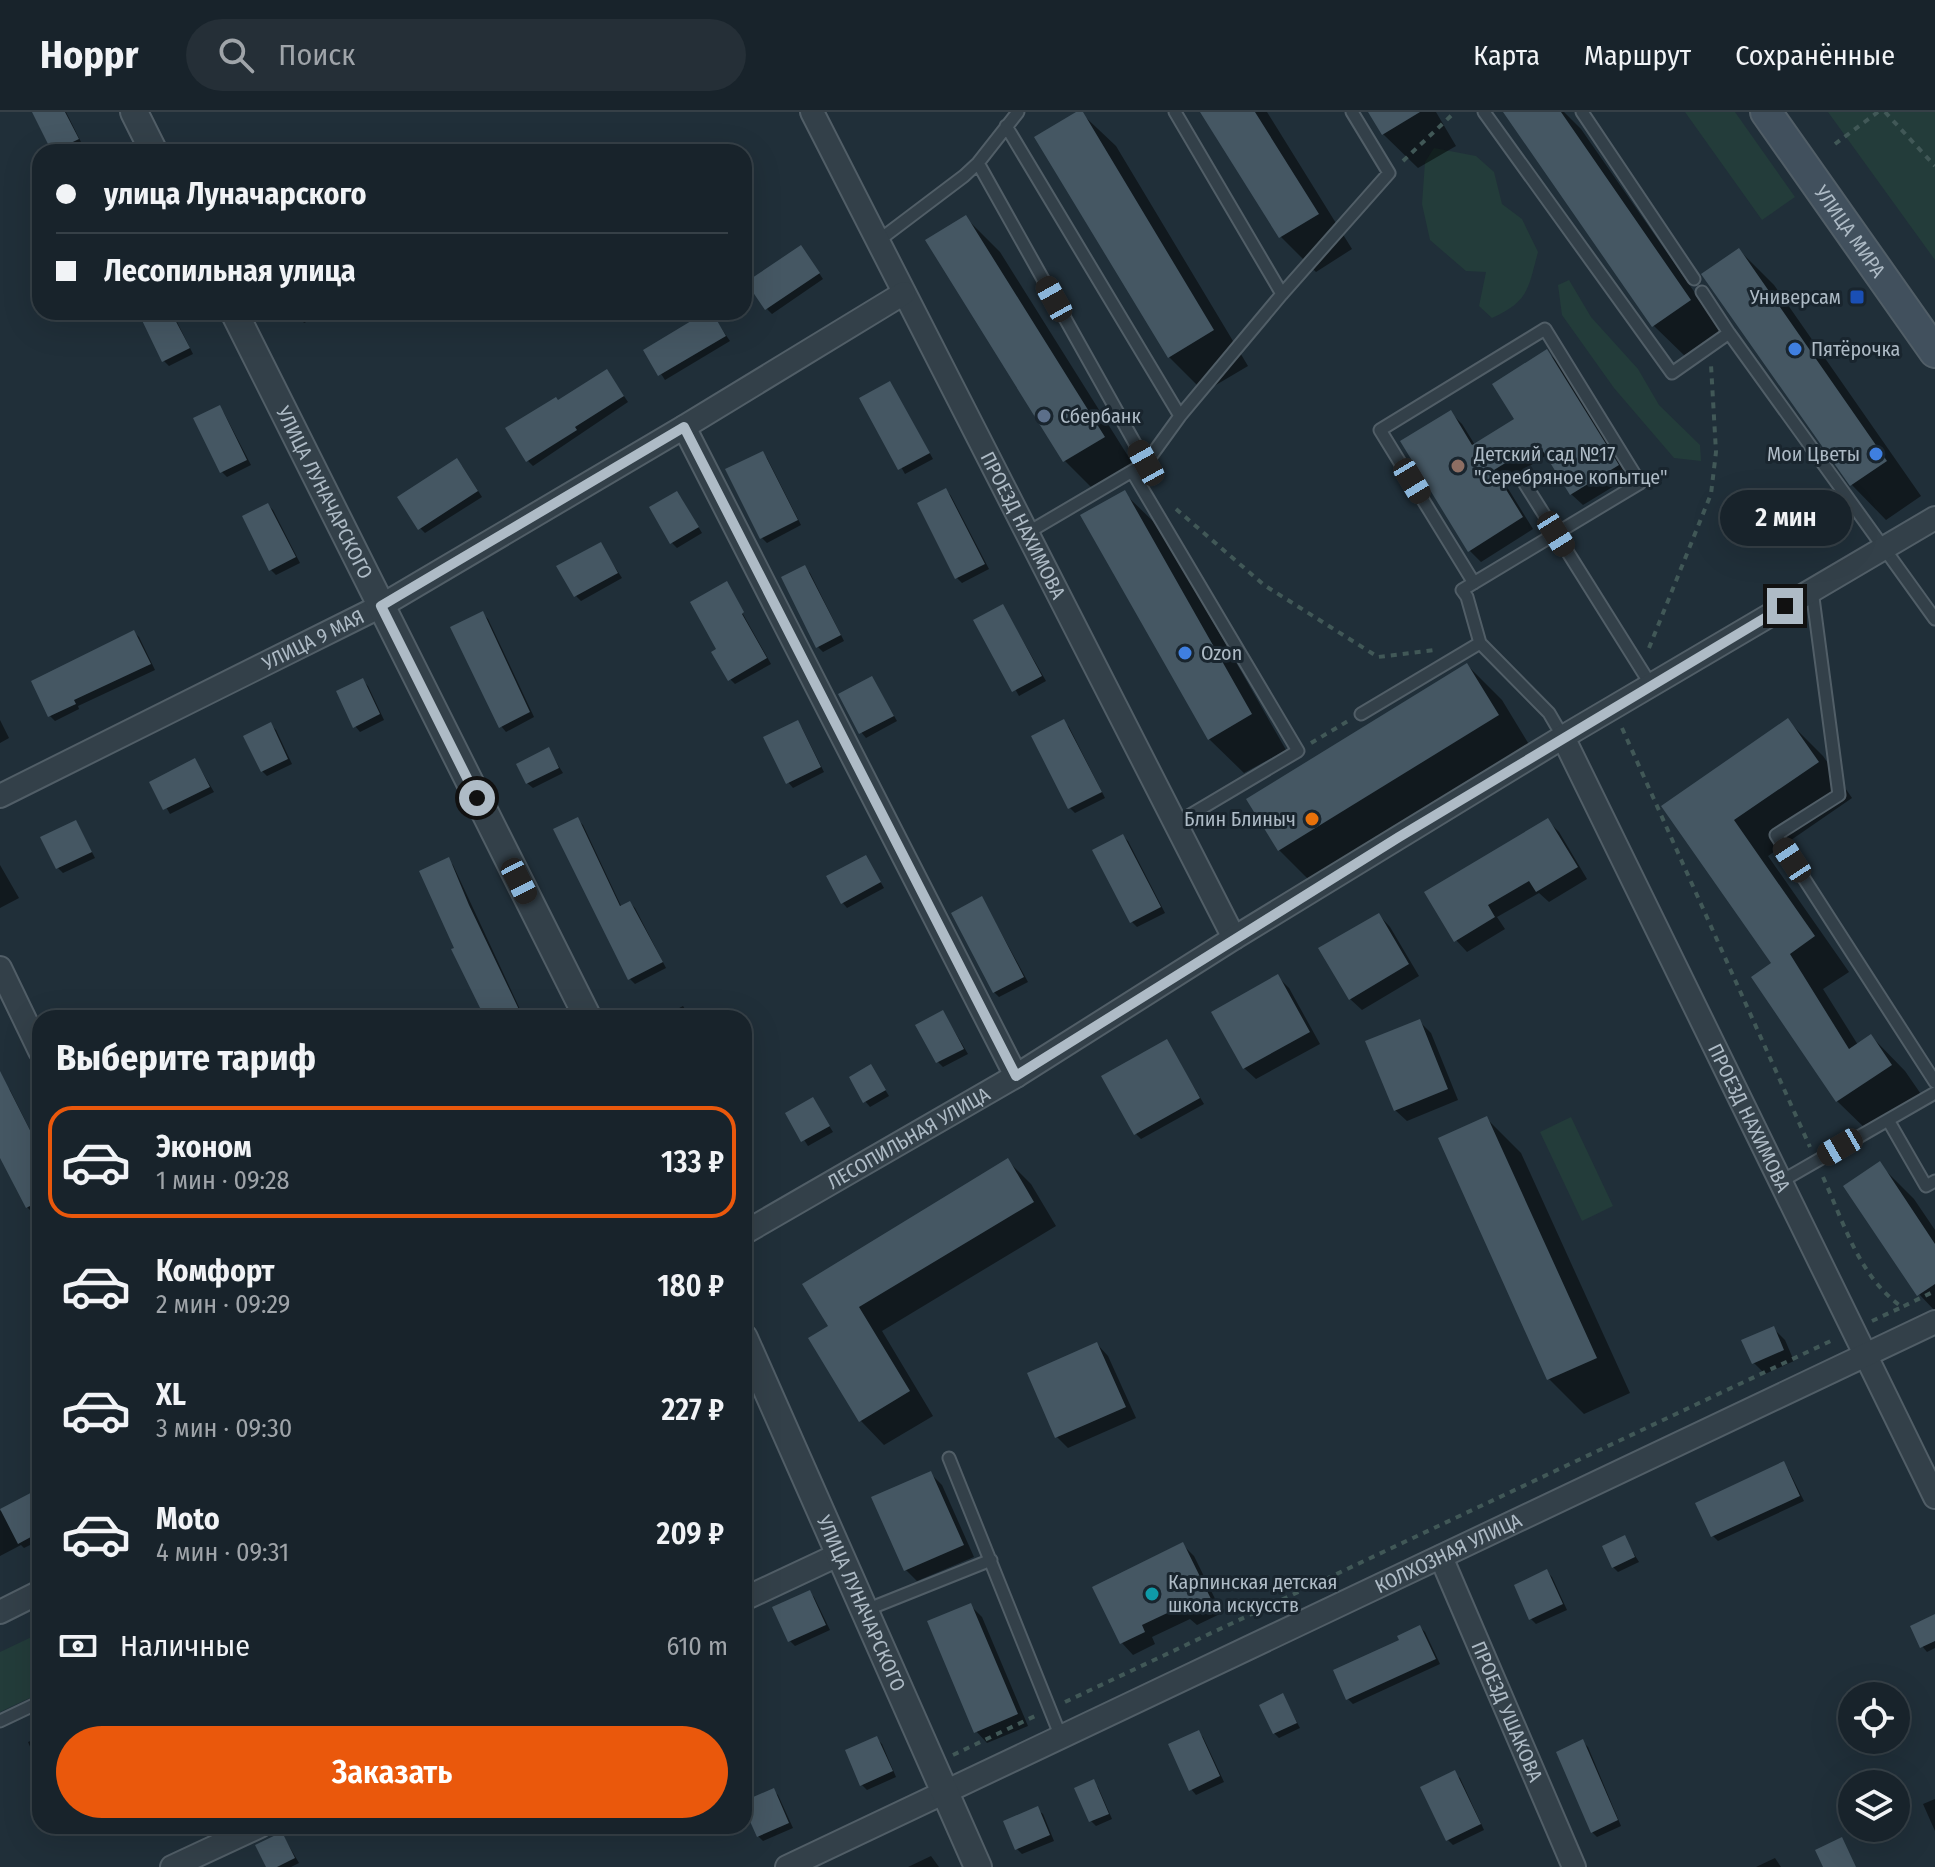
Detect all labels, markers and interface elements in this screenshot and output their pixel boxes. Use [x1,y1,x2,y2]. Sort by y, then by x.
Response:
search box [186,19,746,91]
text: Hoppr [40,32,138,78]
icon: search [214,33,258,77]
text: Поиск [278,37,355,73]
text: Карта [1473,39,1540,72]
text: Маршрут [1584,39,1691,72]
text: Сохранённые [1735,39,1895,72]
text: улица Луначарского [104,176,367,212]
street label: УЛИЦА МИРА [1809,180,1891,282]
text: Лесопильная улица [104,253,356,289]
car [1032,272,1076,326]
place label: Универсам [1749,285,1841,309]
marker: Универсам [1848,288,1866,306]
place label: Пятёрочка [1811,337,1900,361]
marker: Пятёрочка [1786,340,1804,358]
street label: УЛИЦА ЛУНАЧАРСКОГО [271,401,378,583]
place label: Сбербанк [1060,404,1141,428]
marker: Сбербанк [1035,407,1053,425]
car [1124,436,1168,490]
place label: Детский сад №17 "Серебряное копытце" [1473,442,1668,489]
place label: Мои Цветы [1767,442,1860,466]
marker: Мои Цветы [1867,445,1885,463]
street label: ПРОЕЗД НАХИМОВА [976,448,1071,603]
car [1389,454,1435,508]
marker: Детский сад №17 "Серебряное копытце" [1449,457,1467,475]
callout: 2 мин [1719,490,1851,546]
text: 2 мин [1755,502,1817,533]
car [1533,507,1579,561]
route end [1767,588,1803,624]
street label: УЛИЦА 9 МАЯ [257,604,368,676]
place label: Ozon [1201,641,1242,665]
marker: Ozon [1176,644,1194,662]
route start [459,780,495,816]
place label: Блин Блиныч [1184,807,1296,831]
marker: Блин Блиныч [1303,810,1321,828]
car [1769,833,1815,887]
car [497,854,541,908]
text: Выберите тариф [56,1036,316,1080]
street label: ПРОЕЗД НАХИМОВА [1703,1040,1796,1196]
street label: ЛЕСОПИЛЬНАЯ УЛИЦА [823,1081,995,1194]
car [1813,1125,1867,1169]
icon: car [60,1126,132,1198]
text: Эконом [156,1129,252,1165]
text: 133 ₽ [661,1144,724,1180]
text: 1 мин · 09:28 [156,1165,290,1196]
icon: car [60,1250,132,1322]
text: Комфорт [156,1253,274,1289]
text: 180 ₽ [657,1268,724,1304]
text: 2 мин · 09:29 [156,1289,290,1320]
icon: car [60,1374,132,1446]
text: XL [156,1377,186,1413]
text: 227 ₽ [662,1392,724,1428]
text: 3 мин · 09:30 [156,1413,292,1444]
icon: car [60,1498,132,1570]
text: Moto [156,1501,220,1537]
street label: КОЛХОЗНАЯ УЛИЦА [1371,1508,1526,1598]
street label: УЛИЦА ЛУНАЧАРСКОГО [812,1511,911,1695]
text: 209 ₽ [657,1516,724,1552]
text: 4 мин · 09:31 [156,1537,289,1568]
place label: Карпинская детская школа искусств [1168,1570,1337,1617]
marker: Карпинская детская школа искусств [1143,1585,1161,1603]
icon: cash [56,1624,100,1668]
text: Наличные [120,1628,250,1664]
text: 610 m [666,1631,728,1662]
street label: ПРОЕЗД УШАКОВА [1467,1637,1548,1786]
map controls [1838,1682,1910,1842]
button: locate [1838,1682,1910,1754]
button: Заказать [56,1726,728,1818]
button: layers [1838,1770,1910,1842]

